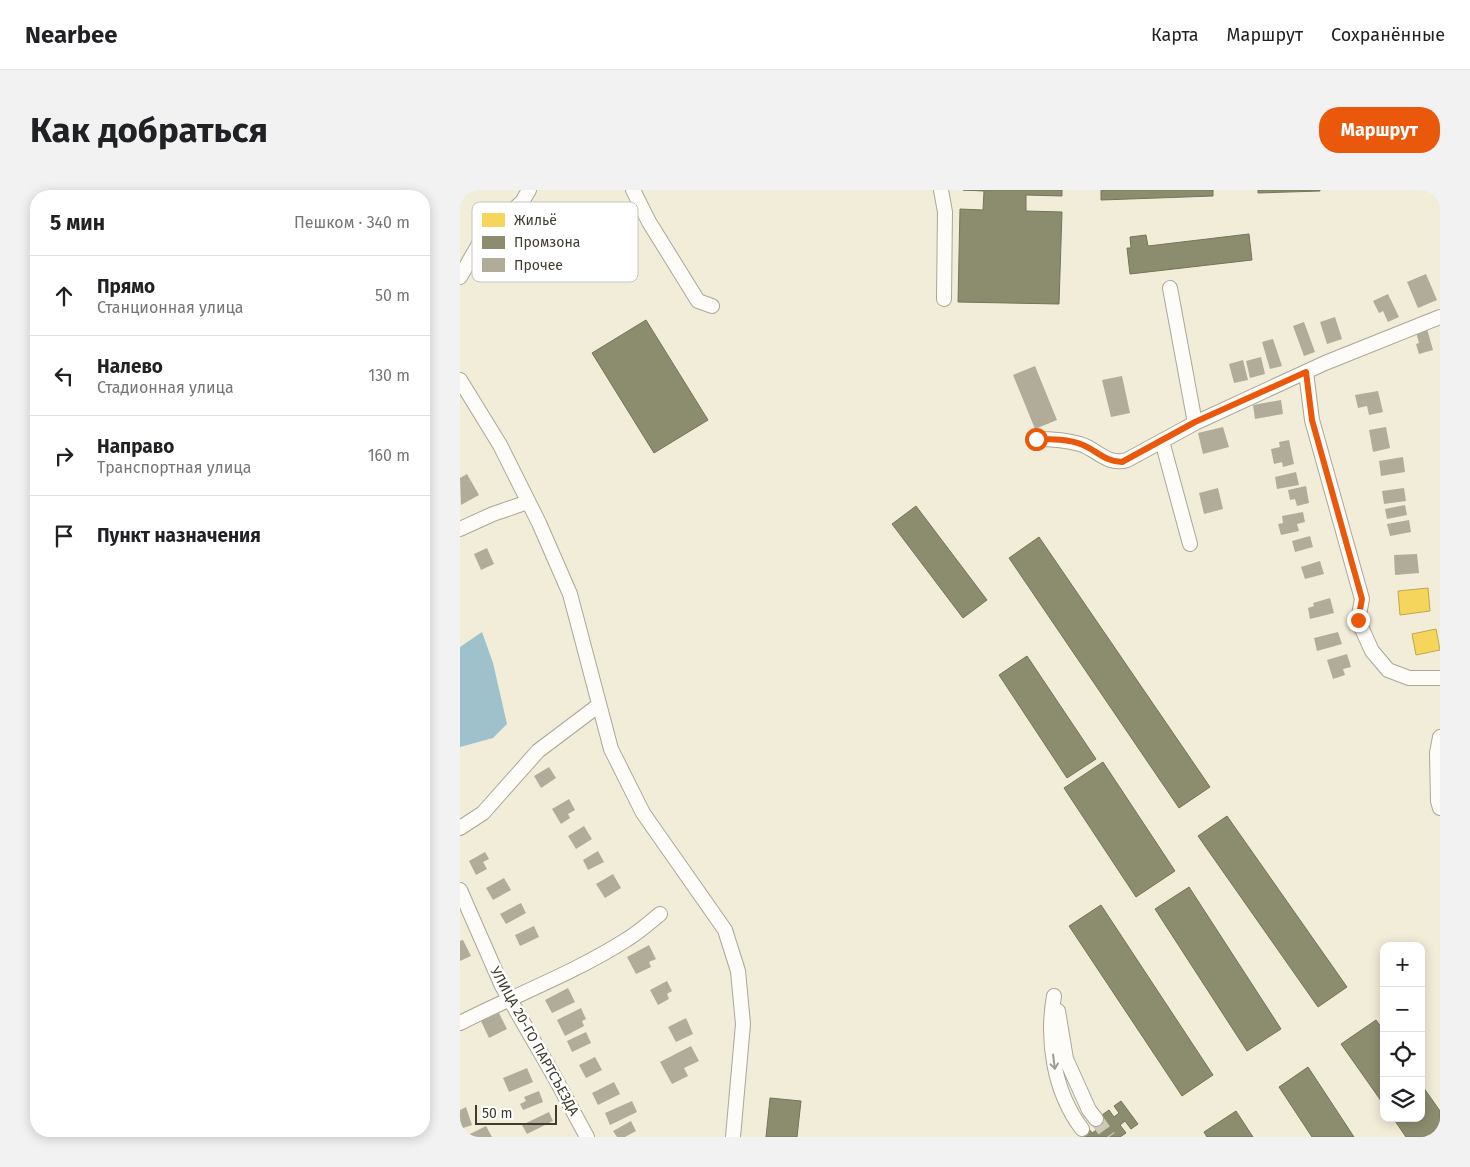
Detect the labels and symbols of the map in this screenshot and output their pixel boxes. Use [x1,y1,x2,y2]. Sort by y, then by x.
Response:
legend [472,202,638,282]
text: Жильё [514,212,557,229]
text: Промзона [514,234,580,251]
text: Прочее [514,257,563,274]
route start [1025,428,1048,451]
route end [1347,609,1370,632]
street label: УЛИЦА 20-ГО ПАРТСЪЕЗДА [487,964,583,1119]
one-way arrow [1049,1053,1059,1069]
scale bar [475,1102,558,1125]

